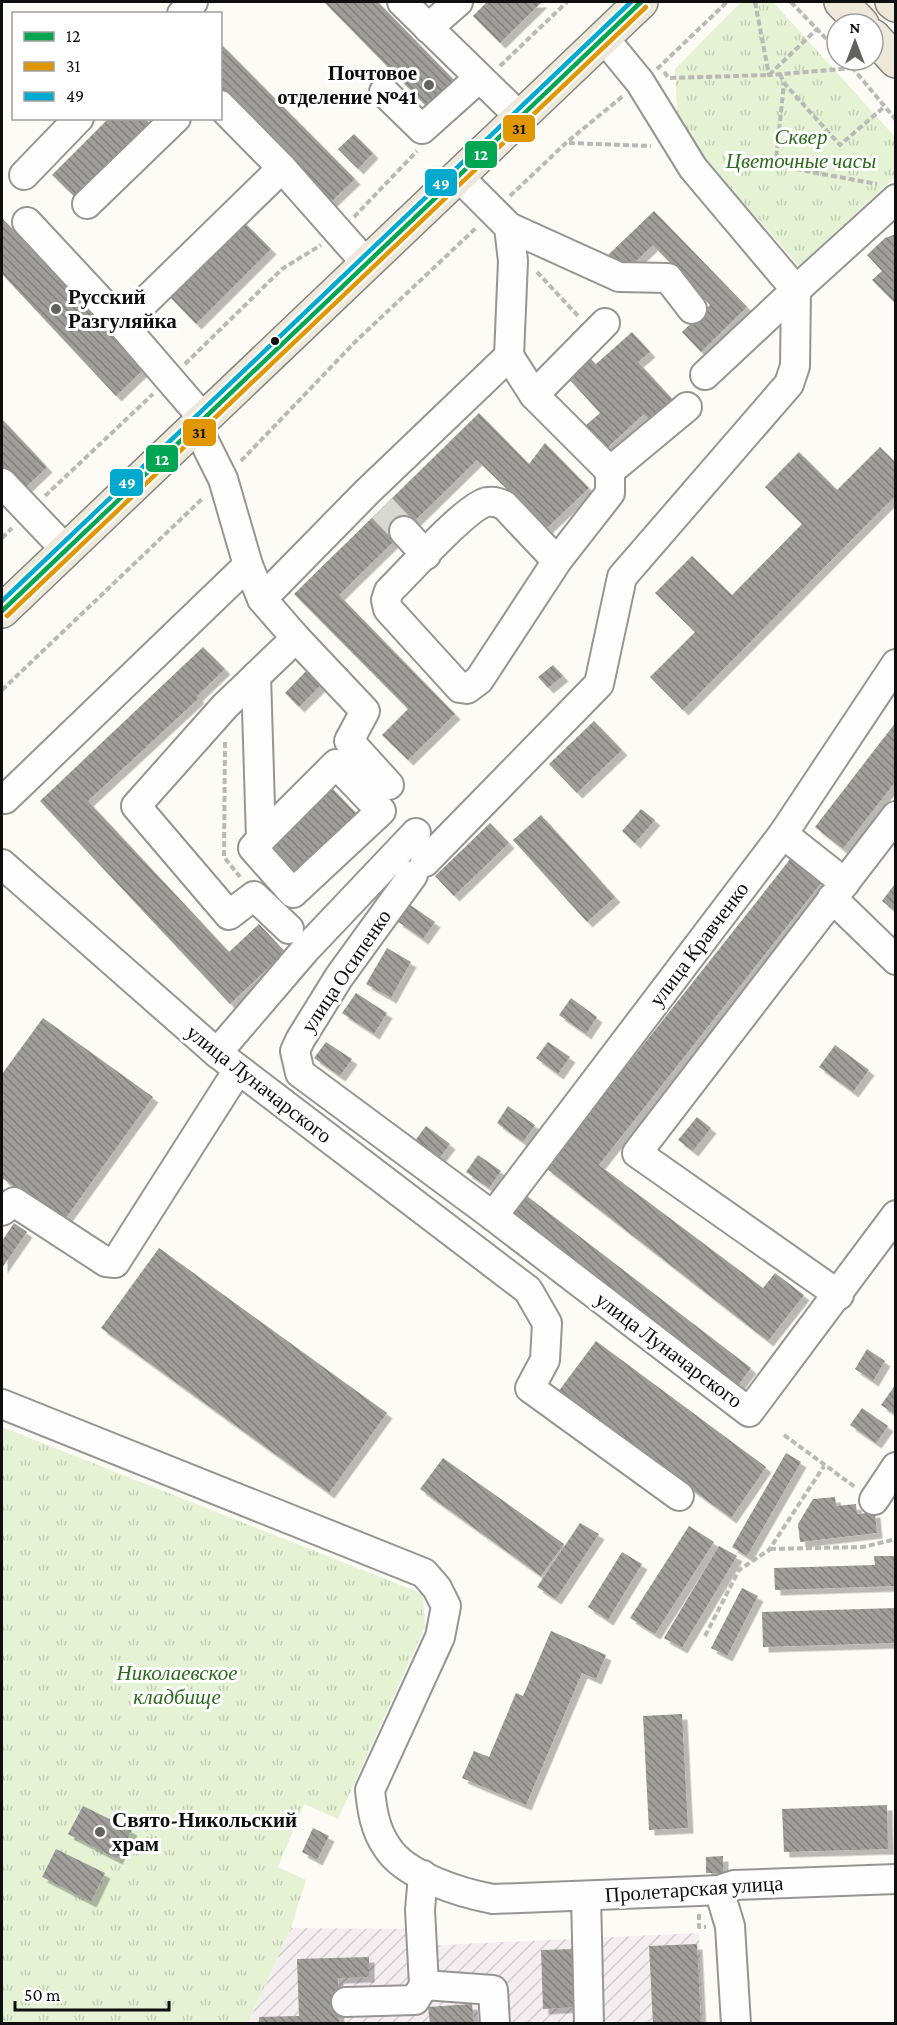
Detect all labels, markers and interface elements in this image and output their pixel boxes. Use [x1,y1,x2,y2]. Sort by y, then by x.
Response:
legend [12,12,222,120]
north arrow [825,12,885,72]
text: N [850,19,861,36]
text: 12 [66,26,81,46]
text: 31 [66,56,81,76]
place label: Почтовое отделение №41 [277,61,417,109]
marker: Почтовое отделение №41 [422,78,436,92]
text: 49 [66,86,84,106]
line badge: 31 [502,114,536,143]
text: 31 [512,120,526,137]
park label: Сквер Цветочные часы [725,125,876,173]
line badge: 12 [464,140,498,169]
text: 12 [474,146,488,163]
line badge: 49 [424,168,458,197]
text: 49 [432,175,450,192]
place label: Русский Разгуляйка [68,285,177,333]
marker: Русский Разгуляйка [49,302,63,316]
unlabelled marker [269,335,281,347]
line badge: 31 [182,418,217,447]
text: 31 [192,424,206,441]
line badge: 12 [145,444,179,473]
text: 12 [155,451,169,468]
line badge: 49 [109,468,144,497]
text: 49 [118,474,136,491]
street label: улица Кравченко [644,877,754,1011]
street label: улица Осипенко [296,905,396,1037]
street label: улица Луначарского [182,1020,336,1148]
street label: улица Луначарского [591,1287,747,1413]
park label: Николаевское кладбище [116,1661,237,1709]
place label: Свято-Никольский храм [112,1808,297,1856]
marker: Свято-Никольский храм [93,1825,107,1839]
street label: Пролетарская улица [604,1871,785,1907]
scale bar [15,1974,170,2012]
text: 50 m [24,1985,61,2005]

